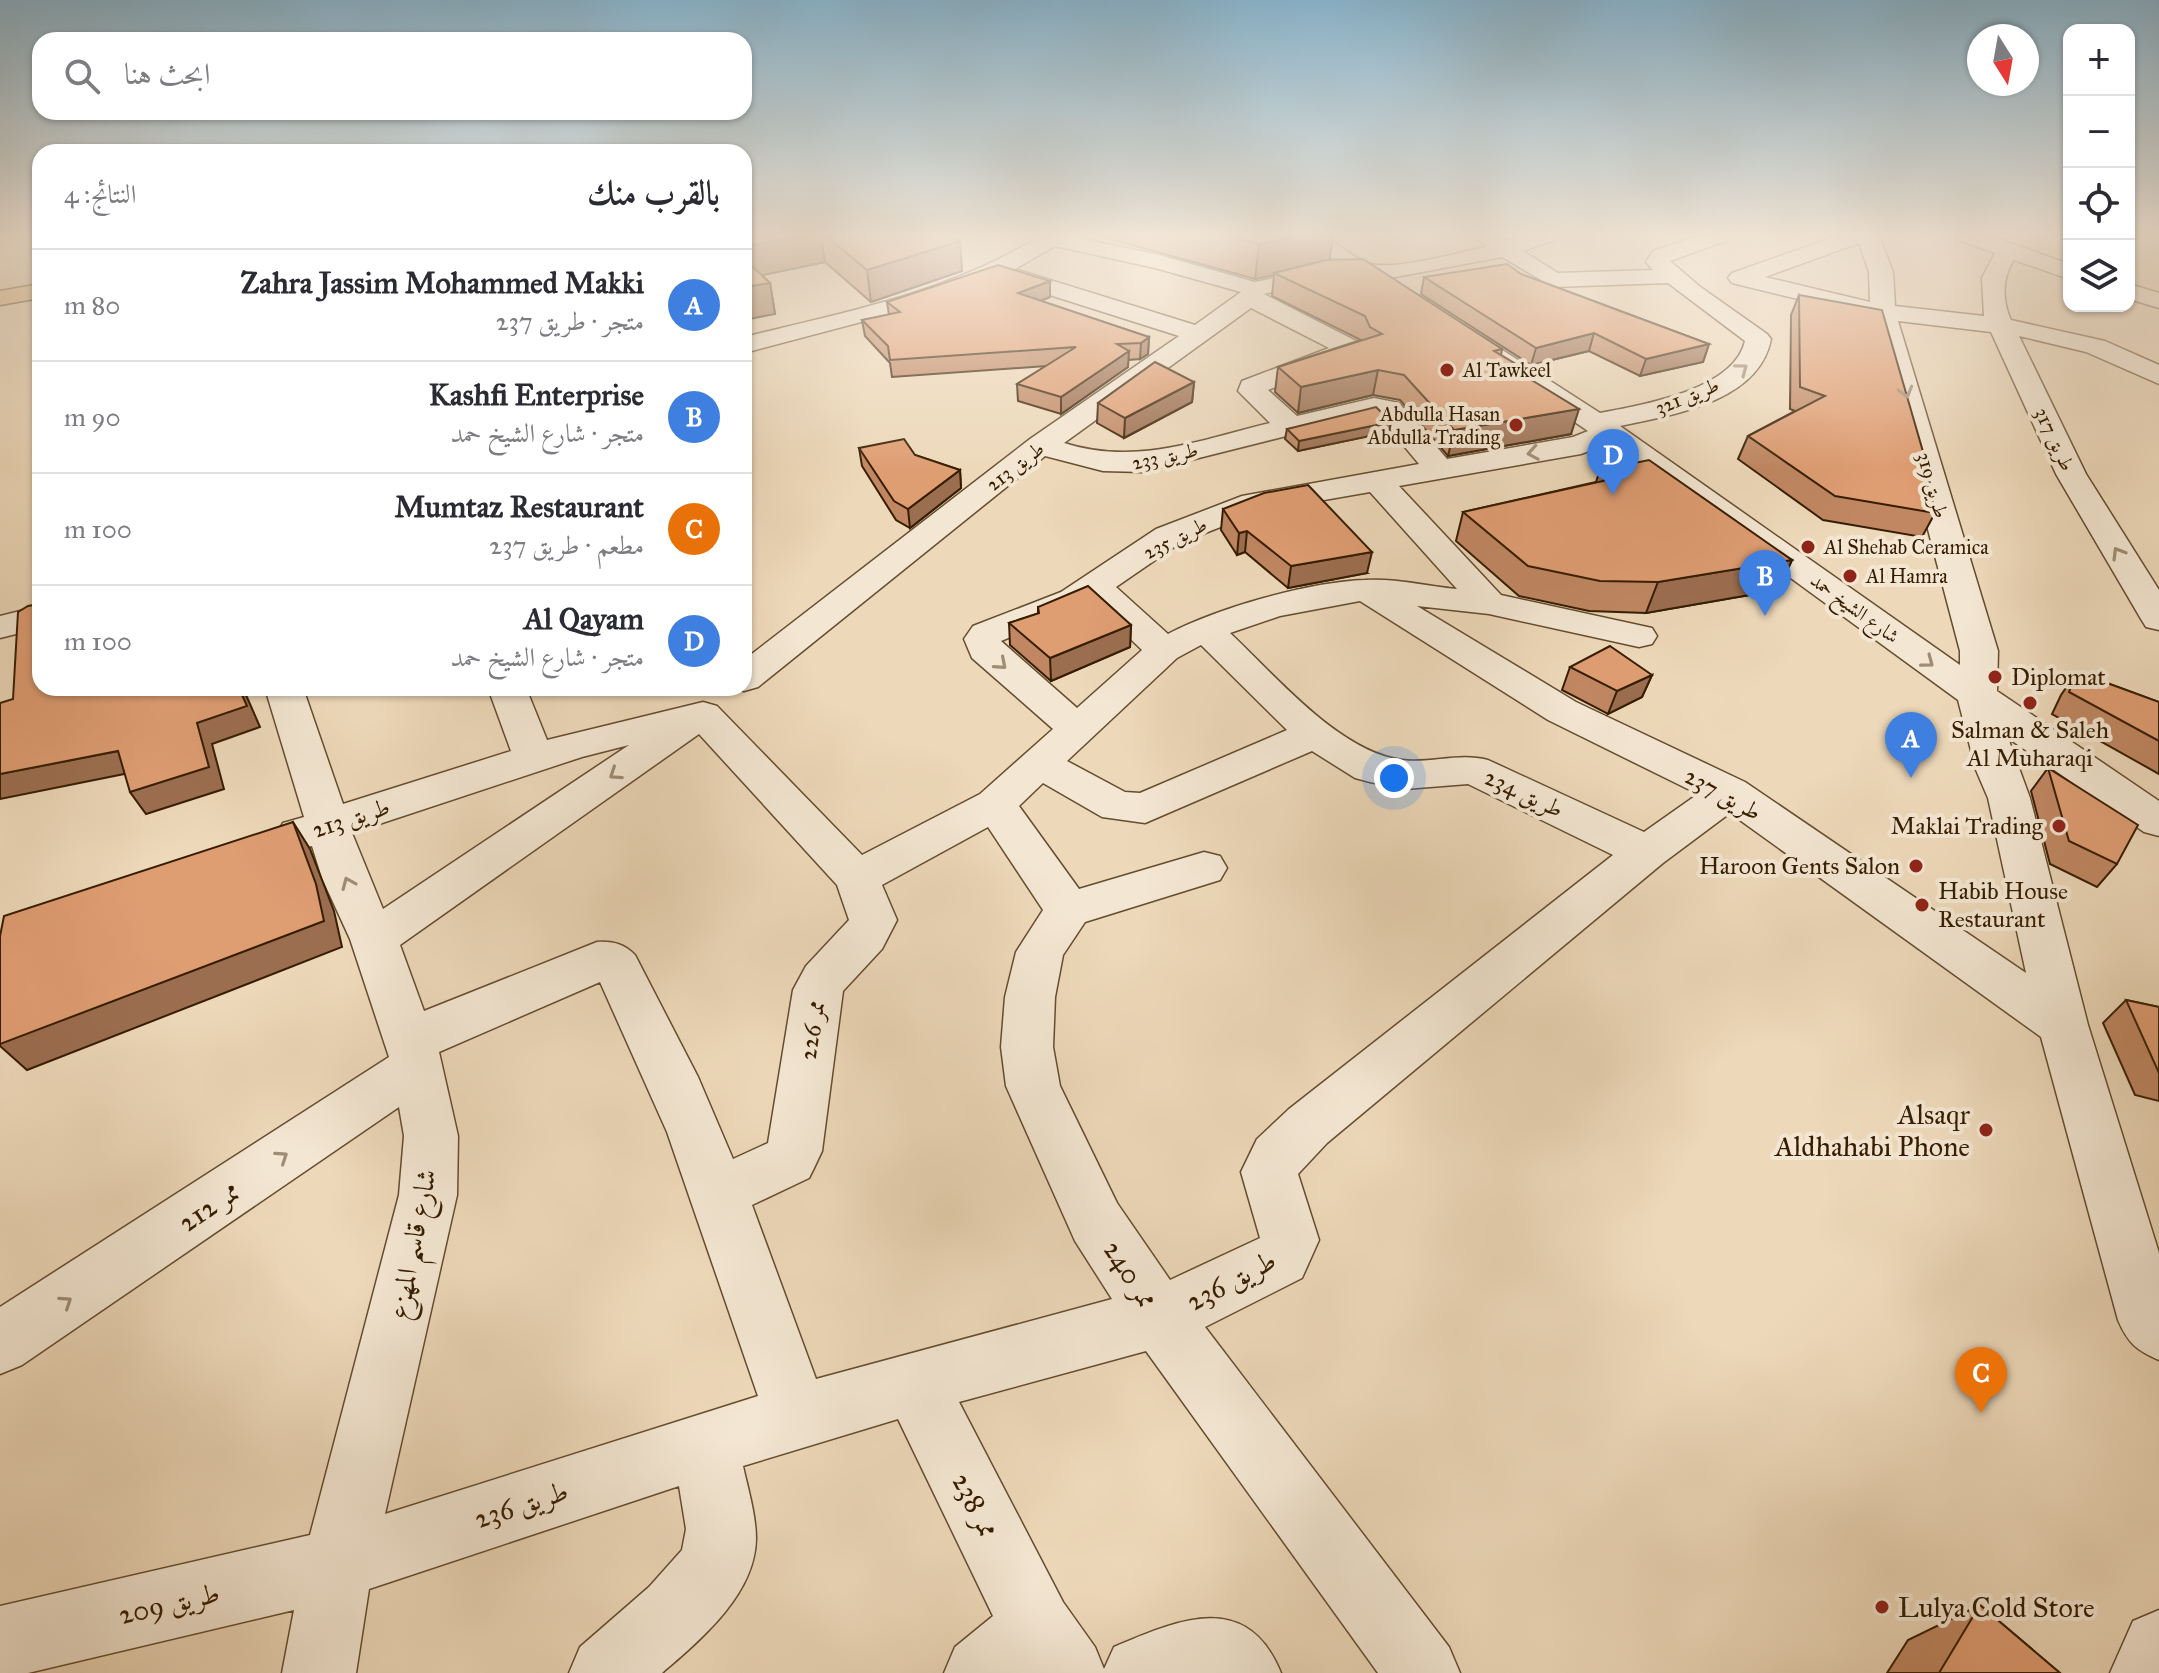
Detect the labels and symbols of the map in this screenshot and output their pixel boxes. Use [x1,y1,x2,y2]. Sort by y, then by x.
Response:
north arrow [1967,24,2039,96]
place label: Al Tawkeel [1462,358,1552,382]
marker: Al Tawkeel [1438,361,1456,379]
one-way arrow [1733,365,1748,379]
street label: طريق 321 [1652,372,1723,421]
one-way arrow [1897,385,1913,399]
place label: Abdulla Hasan Abdulla Trading [1367,402,1501,450]
street label: طريق 317 [2029,403,2080,475]
marker: Abdulla Hasan Abdulla Trading [1507,416,1525,434]
pin: D [1587,429,1639,495]
street label: طريق 213 [981,436,1049,497]
street label: طريق 233 [1130,437,1200,476]
one-way arrow [1526,444,1540,461]
street label: طريق 319 [1911,449,1954,521]
street label: طريق 235 [1139,512,1211,565]
place label: Al Shehab Ceramica [1823,535,1989,559]
marker: Al Shehab Ceramica [1799,538,1817,556]
one-way arrow [2113,547,2128,562]
pin: B [1739,550,1791,616]
place label: Al Hamra [1865,564,1948,588]
marker: Al Hamra [1841,567,1859,585]
street label: شارع الشيخ حمد [1802,568,1904,653]
one-way arrow [1919,652,1934,666]
one-way arrow [992,654,1006,669]
place label: Diplomat [2011,662,2106,692]
marker: Diplomat [1986,668,2004,686]
marker: Salman & Saleh Al Muharaqi [2021,694,2039,712]
pin: A [1885,712,1937,778]
place label: Salman & Saleh Al Muharaqi [1951,715,2109,773]
your location [1374,758,1414,798]
street label: طريق 237 [1679,761,1767,827]
street label: طريق 234 [1480,762,1568,824]
one-way arrow [610,764,624,779]
street label: طريق 213 [308,791,394,845]
place label: Maklai Trading [1891,811,2044,841]
marker: Maklai Trading [2050,817,2068,835]
place label: Haroon Gents Salon [1699,851,1900,881]
marker: Haroon Gents Salon [1907,857,1925,875]
place label: Habib House Restaurant [1938,876,2068,934]
one-way arrow [341,877,357,891]
marker: Habib House Restaurant [1913,896,1931,914]
street label: ممر 226 [792,998,832,1062]
place label: Alsaqr Aldhahabi Phone [1774,1097,1970,1164]
marker: Alsaqr Aldhahabi Phone [1977,1121,1995,1139]
one-way arrow [273,1152,288,1167]
street label: شارع قاسم المهزع [381,1166,454,1324]
street label: ممر 212 [172,1173,247,1240]
street label: ممر 240 [1096,1234,1165,1315]
street label: طريق 236 [1180,1242,1282,1319]
one-way arrow [57,1296,72,1311]
pin: C [1955,1347,2007,1413]
street label: ممر 238 [944,1467,1007,1544]
street label: طريق 236 [470,1473,573,1536]
street label: طريق 209 [115,1575,223,1632]
place label: Lulya Cold Store [1898,1590,2095,1625]
marker: Lulya Cold Store [1873,1598,1891,1616]

